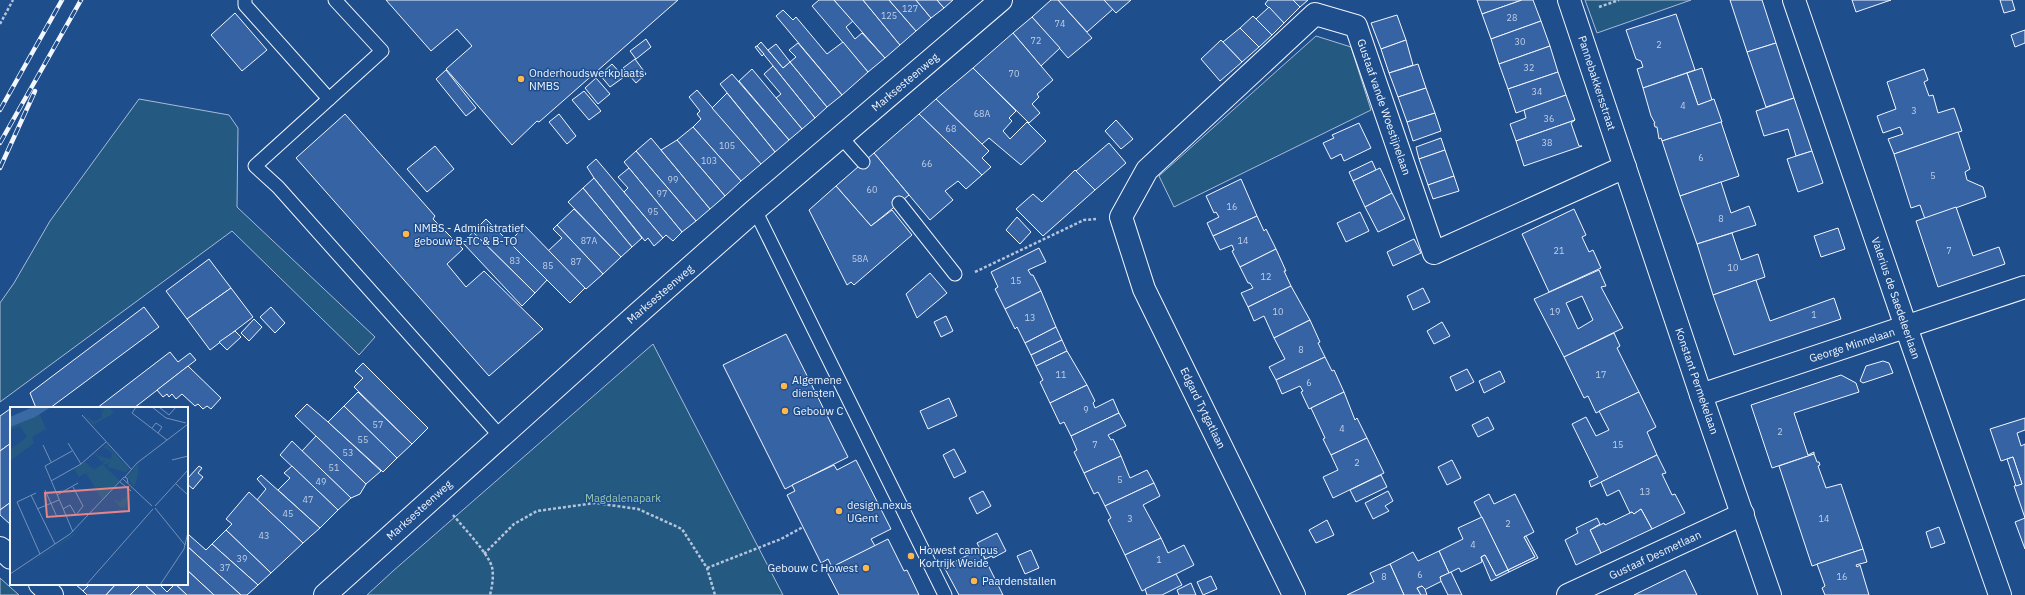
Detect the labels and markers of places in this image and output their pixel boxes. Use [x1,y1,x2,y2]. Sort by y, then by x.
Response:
place label: Onderhoudswerkplaats NMBS [529,66,644,93]
marker: Onderhoudswerkplaats NMBS [516,74,526,84]
place label: NMBS - Administratief gebouw B-TC & B-TO [414,221,524,248]
marker: NMBS - Administratief gebouw B-TC & B-TO [401,229,411,239]
place label: Algemene diensten [792,373,842,400]
marker: Algemene diensten [779,381,789,391]
place label: Gebouw C [793,404,844,418]
marker: Gebouw C [780,406,790,416]
place label: design.nexus UGent [847,498,912,525]
marker: design.nexus UGent [834,506,844,516]
place label: Howest campus Kortrijk Weide [919,543,998,570]
marker: Howest campus Kortrijk Weide [906,551,916,561]
place label: Gebouw C Howest [768,561,858,575]
marker: Gebouw C Howest [861,563,871,573]
place label: Paardenstallen [982,574,1056,588]
marker: Paardenstallen [969,576,979,586]

